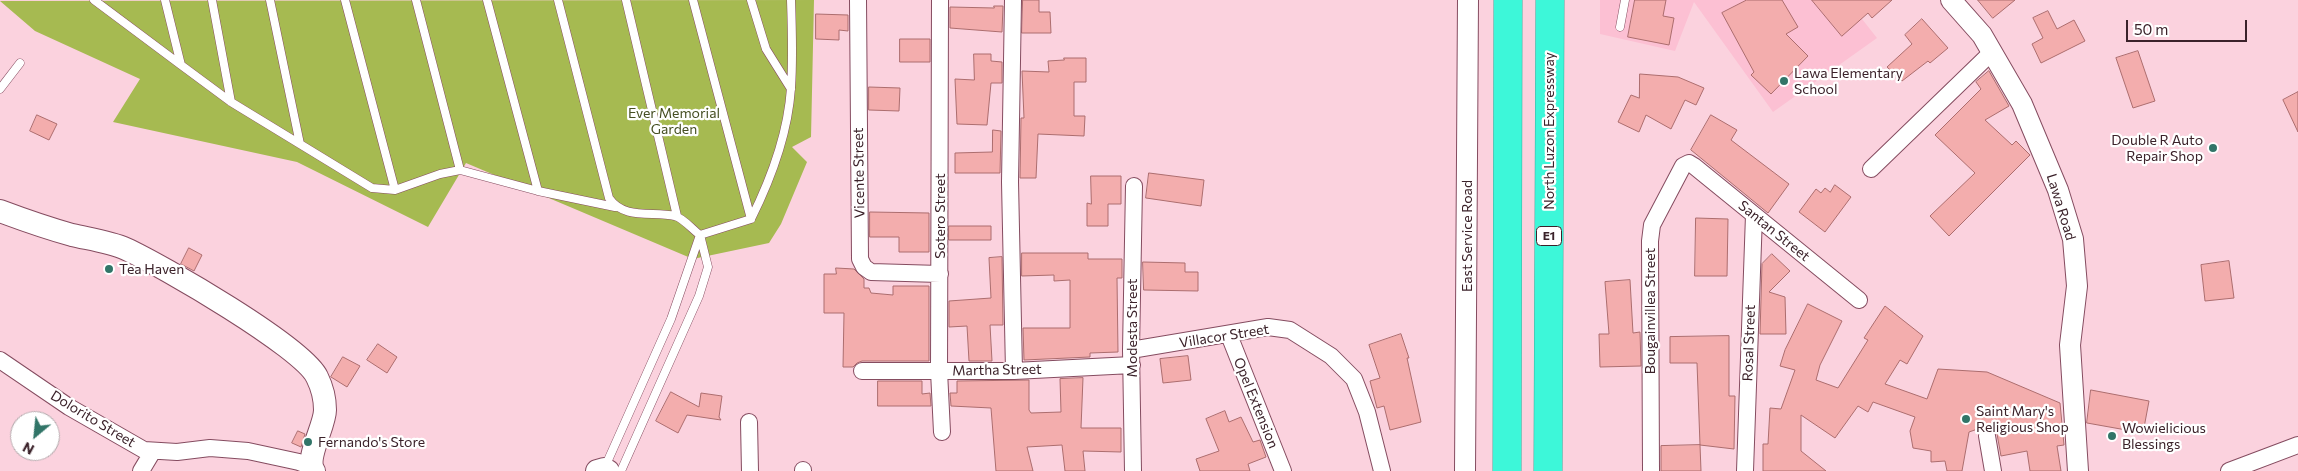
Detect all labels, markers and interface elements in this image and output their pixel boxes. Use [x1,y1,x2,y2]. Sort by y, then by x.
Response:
scale bar [2128,10,2249,42]
text: 50 m [2134,20,2168,38]
street label: North Luzon Expressway [1541,52,1557,210]
place label: Lawa Elementary School [1794,65,1903,98]
marker: Lawa Elementary School [1778,75,1790,87]
park label: Ever Memorial Garden [628,105,720,138]
street label: Vicente Street [850,127,868,219]
place label: Double R Auto Repair Shop [2111,132,2203,164]
marker: Double R Auto Repair Shop [2207,142,2219,154]
street label: Lawa Road [2043,172,2079,242]
street label: Sotero Street [932,173,948,259]
street label: East Service Road [1459,180,1475,292]
street label: Santan Street [1735,197,1813,265]
road number: E1 [1536,227,1562,246]
street label: Bougainvillea Street [1642,248,1658,374]
place label: Tea Haven [119,261,184,277]
marker: Tea Haven [103,263,115,275]
street label: Modesta Street [1124,279,1140,377]
street label: Rosal Street [1739,304,1759,382]
street label: Villacor Street [1178,321,1270,351]
street label: Opel Extension [1230,355,1282,451]
street label: Martha Street [952,361,1042,379]
street label: Dolorito Street [48,387,138,451]
place label: Saint Mary's Religious Shop [1976,403,2069,436]
north arrow [10,411,60,461]
marker: Saint Mary's Religious Shop [1960,413,1972,425]
place label: Wowielicious Blessings [2122,420,2206,452]
marker: Wowielicious Blessings [2106,430,2118,442]
place label: Fernando's Store [318,434,425,450]
marker: Fernando's Store [302,436,314,448]
text: N [20,439,37,459]

